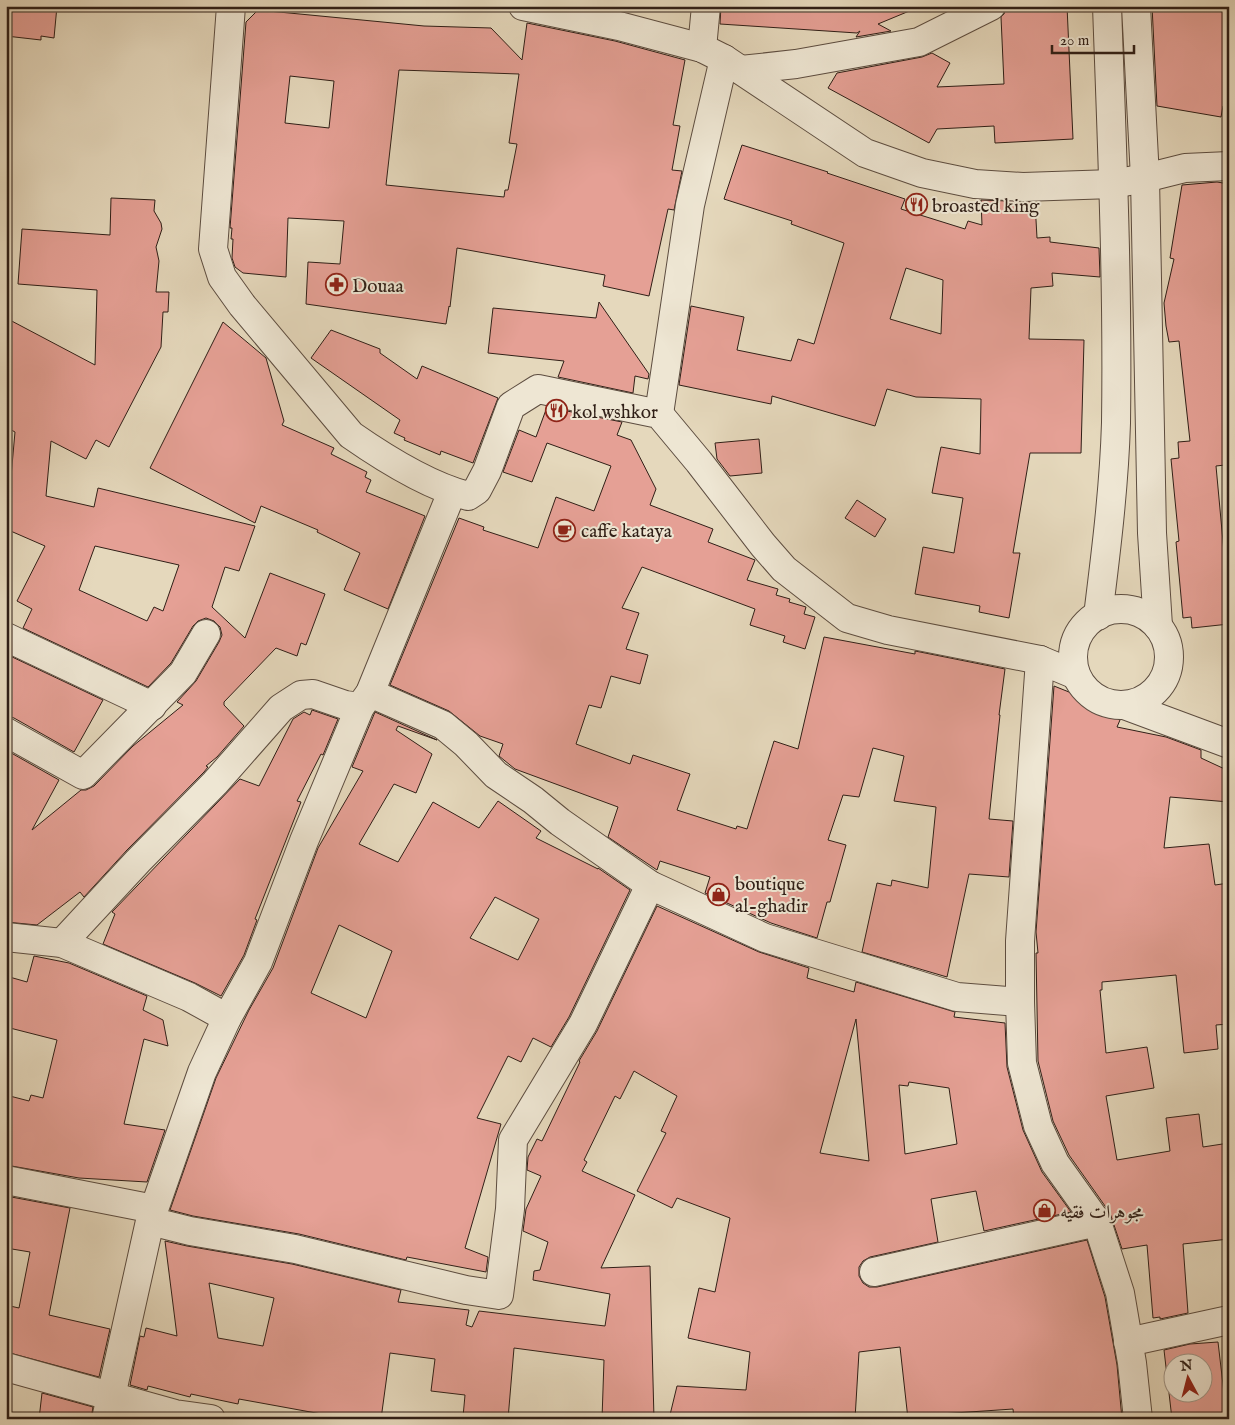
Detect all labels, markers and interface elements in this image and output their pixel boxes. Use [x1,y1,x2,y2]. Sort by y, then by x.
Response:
scale bar [1052,22,1135,54]
text: 20 m [1060,31,1090,50]
restaurant icon: broasted king [904,193,928,217]
place label: broasted king [932,195,1040,219]
pharmacy icon: Douaa [324,273,348,297]
place label: Douaa [352,275,404,299]
restaurant icon: kol wshkor [544,399,568,423]
place label: kol wshkor [572,401,658,425]
cafe icon: caffe kataya [553,518,577,542]
place label: caffe kataya [581,520,673,544]
place label: boutique al-ghadir [735,873,808,919]
shop icon: boutique al-ghadir [707,882,731,906]
shop icon: مجوهرات فقيه [1032,1199,1056,1223]
place label: مجوهرات فقيه [1060,1201,1144,1225]
north arrow [1162,1352,1212,1402]
text: N [1178,1356,1194,1376]

